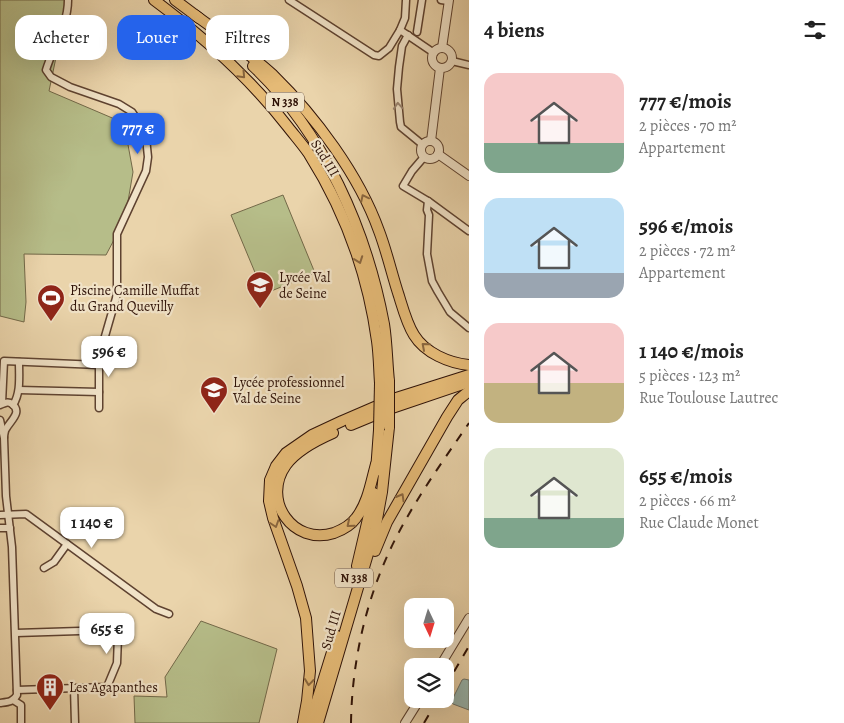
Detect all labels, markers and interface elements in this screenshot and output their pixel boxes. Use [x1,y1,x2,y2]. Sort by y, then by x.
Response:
chip: Acheter [15,15,107,60]
chip: Louer [117,15,196,60]
chip: Filtres [206,15,289,60]
text: 4 biens [484,16,545,44]
icon: filters [801,16,829,44]
one-way arrow [236,70,245,79]
text: 777 €/mois [639,87,732,115]
road number: N 338 [266,92,304,111]
icon: home [524,93,584,153]
one-way arrow [393,102,404,110]
pin: 777 € [103,112,173,155]
text: 2 pièces · 70 m² [639,115,737,137]
text: 777 € [122,118,154,140]
street label: Sud III [306,136,344,180]
text: Appartement [639,137,725,159]
one-way arrow [360,194,370,203]
text: 596 €/mois [639,212,733,240]
icon: home [524,218,584,278]
text: 2 pièces · 72 m² [639,240,736,262]
one-way arrow [353,256,363,264]
text: Appartement [639,262,725,284]
place label: Lycée Val de Seine [279,268,331,303]
school or university icon: Lycée Val de Seine [245,270,275,309]
place label: Piscine Camille Muffat du Grand Quevilly [70,281,200,316]
sports icon: Piscine Camille Muffat du Grand Quevilly [36,283,66,322]
pin: 596 € [74,336,144,378]
text: 1 140 €/mois [639,337,744,365]
text: 596 € [92,341,126,363]
one-way arrow [422,343,431,352]
icon: home [524,343,584,403]
text: 5 pièces · 123 m² [639,365,740,387]
place label: Lycée professionnel Val de Seine [232,373,345,408]
school or university icon: Lycée professionnel Val de Seine [199,375,229,414]
text: Rue Toulouse Lautrec [639,387,778,409]
text: 655 €/mois [639,462,733,490]
icon: home [524,468,584,528]
text: 2 pièces · 66 m² [639,490,736,512]
one-way arrow [395,493,405,502]
pin: 1 140 € [46,506,138,549]
text: 1 140 € [71,512,113,534]
text: Rue Claude Monet [639,512,759,534]
one-way arrow [346,518,355,527]
one-way arrow [270,519,280,528]
road number: N 338 [335,568,373,588]
north arrow [404,598,454,648]
map controls [404,598,454,708]
street label: Sud III [316,608,346,652]
pin: 655 € [72,612,142,655]
text: 655 € [90,618,124,640]
button: layers [404,658,454,708]
building icon: Les Agapanthes [35,672,65,711]
place label: Les Agapanthes [69,678,158,697]
one-way arrow [304,678,315,686]

